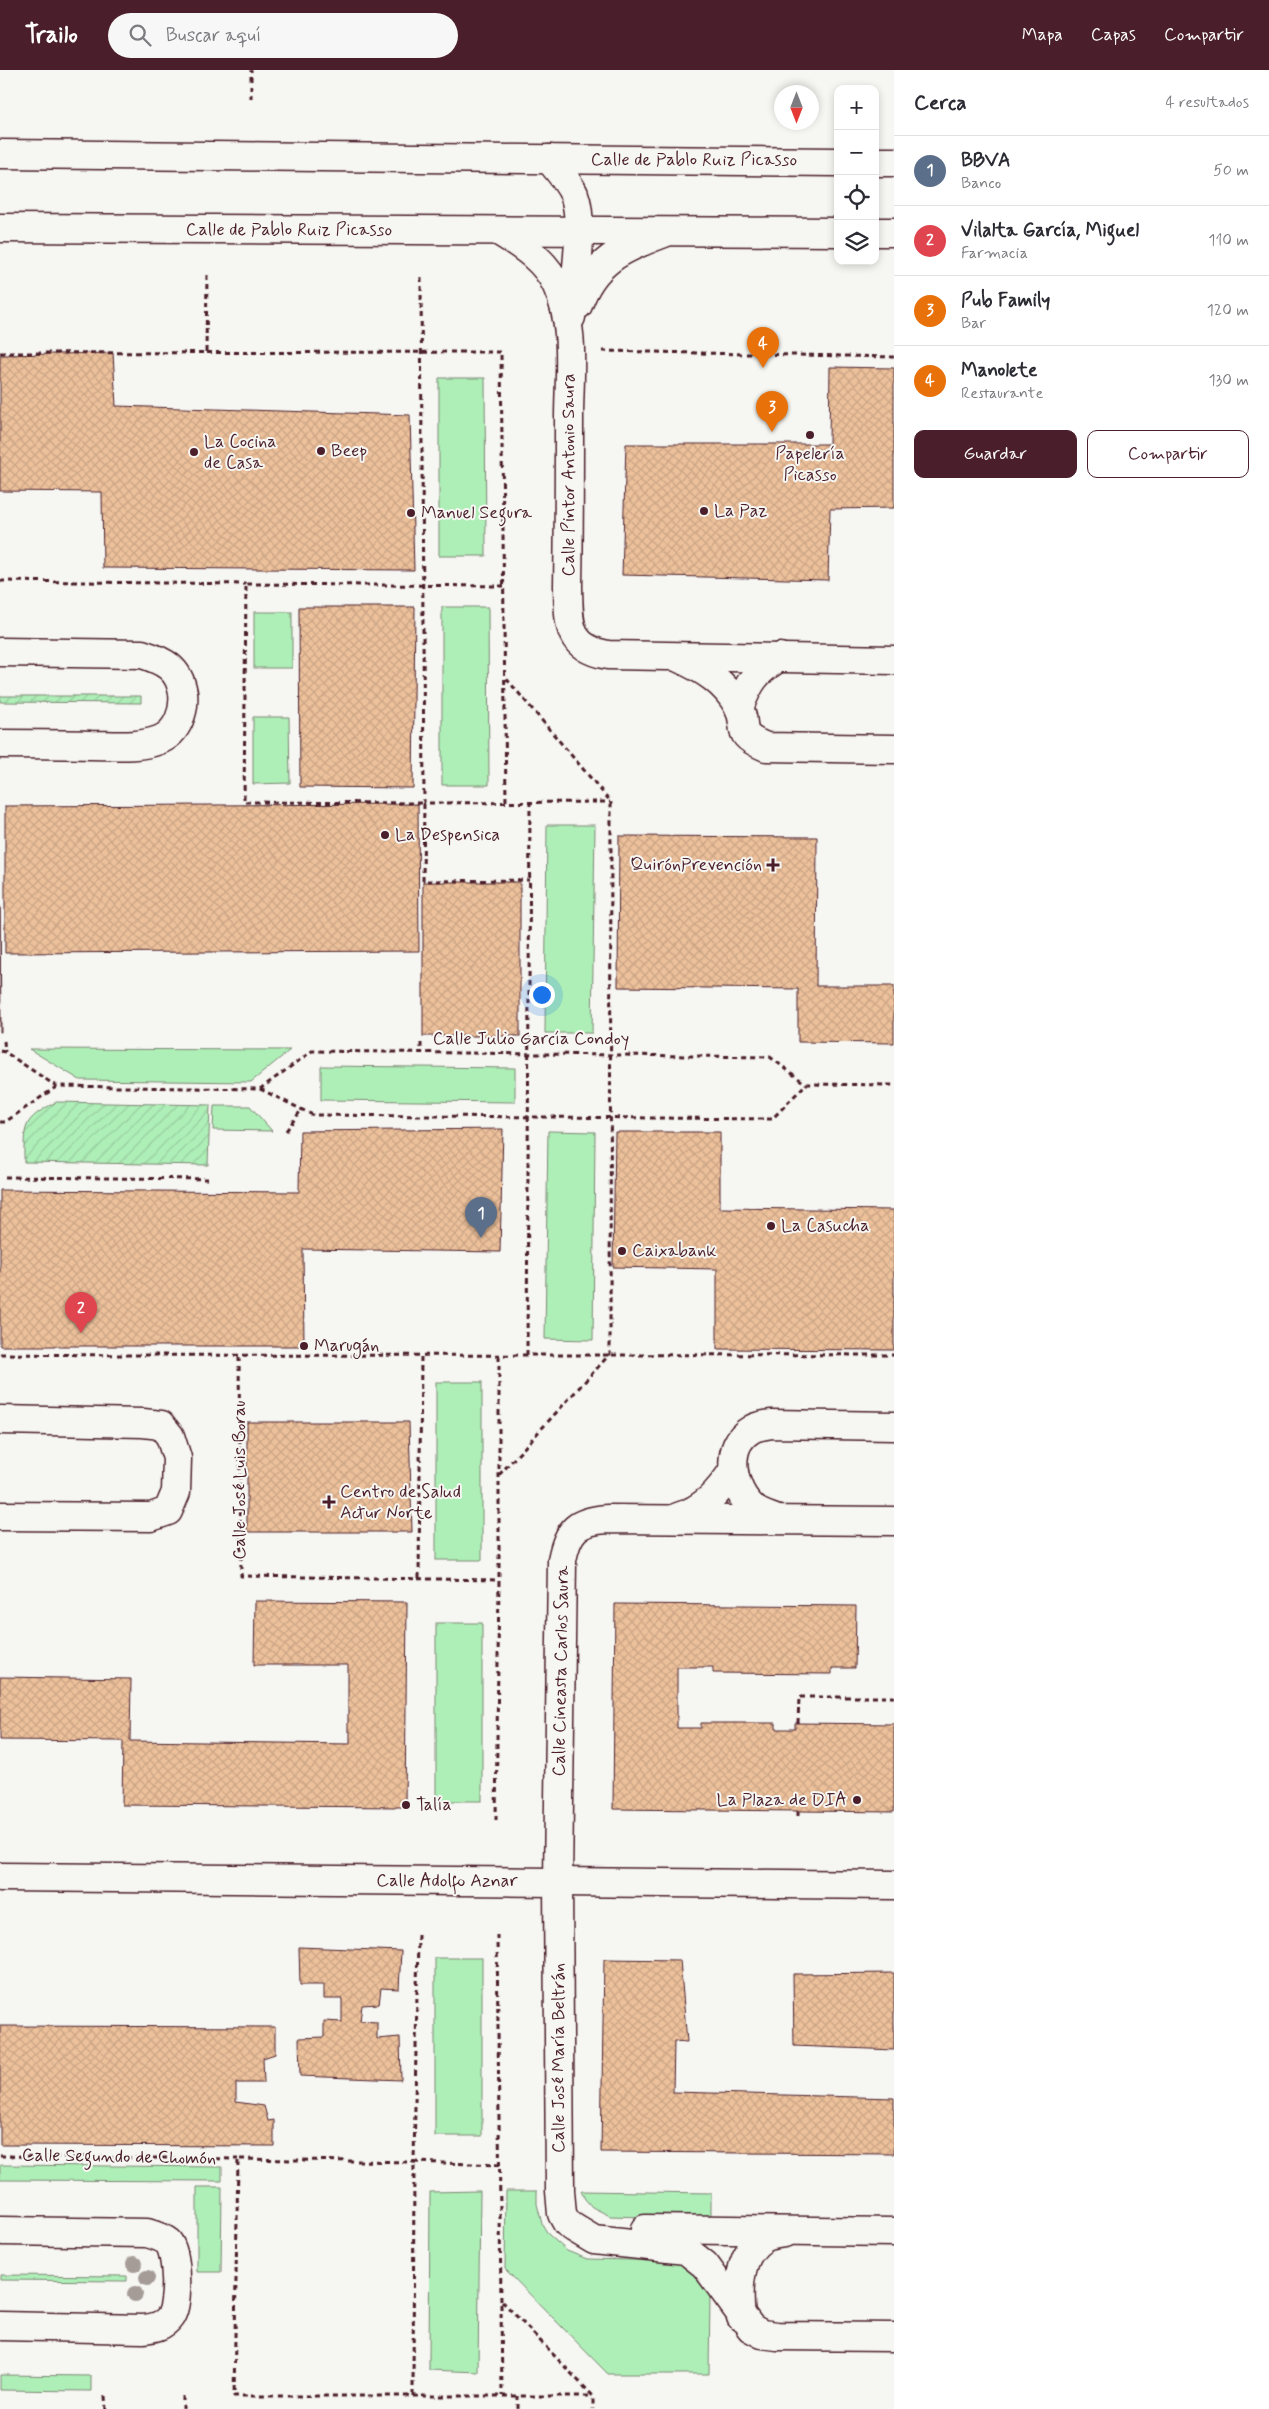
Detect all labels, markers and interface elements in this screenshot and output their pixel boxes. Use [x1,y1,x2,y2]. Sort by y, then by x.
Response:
search box [108,13,458,58]
text: Trailo [25,20,78,51]
icon: search [126,21,154,49]
text: Buscar aquí [166,23,261,48]
text: Mapa [1022,23,1063,47]
text: Capas [1091,23,1136,47]
text: Compartir [1164,23,1244,47]
north arrow [774,85,819,130]
map controls [834,85,879,265]
button: + [834,85,879,130]
text: Cerca [914,89,967,117]
text: 4 resultados [1165,92,1249,113]
button: − [834,130,879,175]
street label: Calle de Pablo Ruiz Picasso [591,148,797,172]
text: BBVA [961,148,1011,173]
text: 1 [926,160,934,181]
text: 50 m [1213,160,1249,181]
text: Banco [961,173,1001,194]
button: locate [834,175,879,220]
street label: Calle de Pablo Ruiz Picasso [186,218,392,242]
text: Vilalta García, Miguel [961,218,1139,243]
button: layers [834,220,879,265]
text: 2 [926,230,934,251]
text: 110 m [1208,230,1249,251]
text: Farmacia [961,243,1028,264]
text: Pub Family [961,288,1050,313]
text: 3 [926,300,934,321]
text: 120 m [1207,300,1249,321]
text: Bar [961,313,986,334]
pin: 4 [747,327,779,368]
text: Manolete [961,358,1037,383]
text: 4 [925,370,935,391]
text: 130 m [1208,370,1249,391]
street label: Calle Pintor Antonio Saura [557,374,581,576]
text: Restaurante [961,383,1043,404]
pin: 3 [756,391,788,432]
marker: Papelería Picasso [804,429,816,441]
place label: La Cocina de Casa [204,430,277,475]
button: Guardar [914,430,1077,478]
button: Compartir [1087,430,1249,478]
place label: Beep [331,439,367,463]
place label: Papelería Picasso [775,442,845,487]
marker: Beep [315,445,327,457]
marker: La Cocina de Casa [188,446,200,458]
place label: La Paz [714,499,767,523]
place label: Manuel Segura [421,501,532,527]
marker: La Paz [698,505,710,517]
marker: Manuel Segura [405,507,417,519]
place label: La Despensica [395,823,500,847]
marker: La Despensica [379,829,391,841]
place label: QuirónPrevención [630,853,762,877]
marker: QuirónPrevención [766,858,780,872]
your location [529,982,555,1008]
street label: Calle Julio García Condoy [433,1027,629,1051]
pin: 1 [465,1197,497,1238]
place label: La Casucha [781,1214,869,1238]
marker: La Casucha [765,1220,777,1232]
place label: Caixabank [632,1239,716,1263]
marker: Caixabank [616,1245,628,1257]
pin: 2 [65,1292,97,1333]
place label: Marugán [314,1334,379,1359]
marker: Marugán [298,1340,310,1352]
street label: Calle José Luis Borau [228,1400,252,1560]
place label: Centro de Salud Actur Norte [340,1480,461,1525]
marker: Centro de Salud Actur Norte [322,1495,336,1509]
street label: Calle Cineasta Carlos Saura [547,1565,575,1777]
place label: La Plaza de DIA [717,1788,847,1812]
place label: Talía [416,1793,452,1817]
marker: La Plaza de DIA [851,1794,863,1806]
marker: Talía [400,1799,412,1811]
street label: Calle Adolfo Aznar [376,1869,518,1895]
street label: Calle José María Beltrán [547,1963,571,2153]
street label: Calle Segundo de Chomón [22,2143,216,2173]

